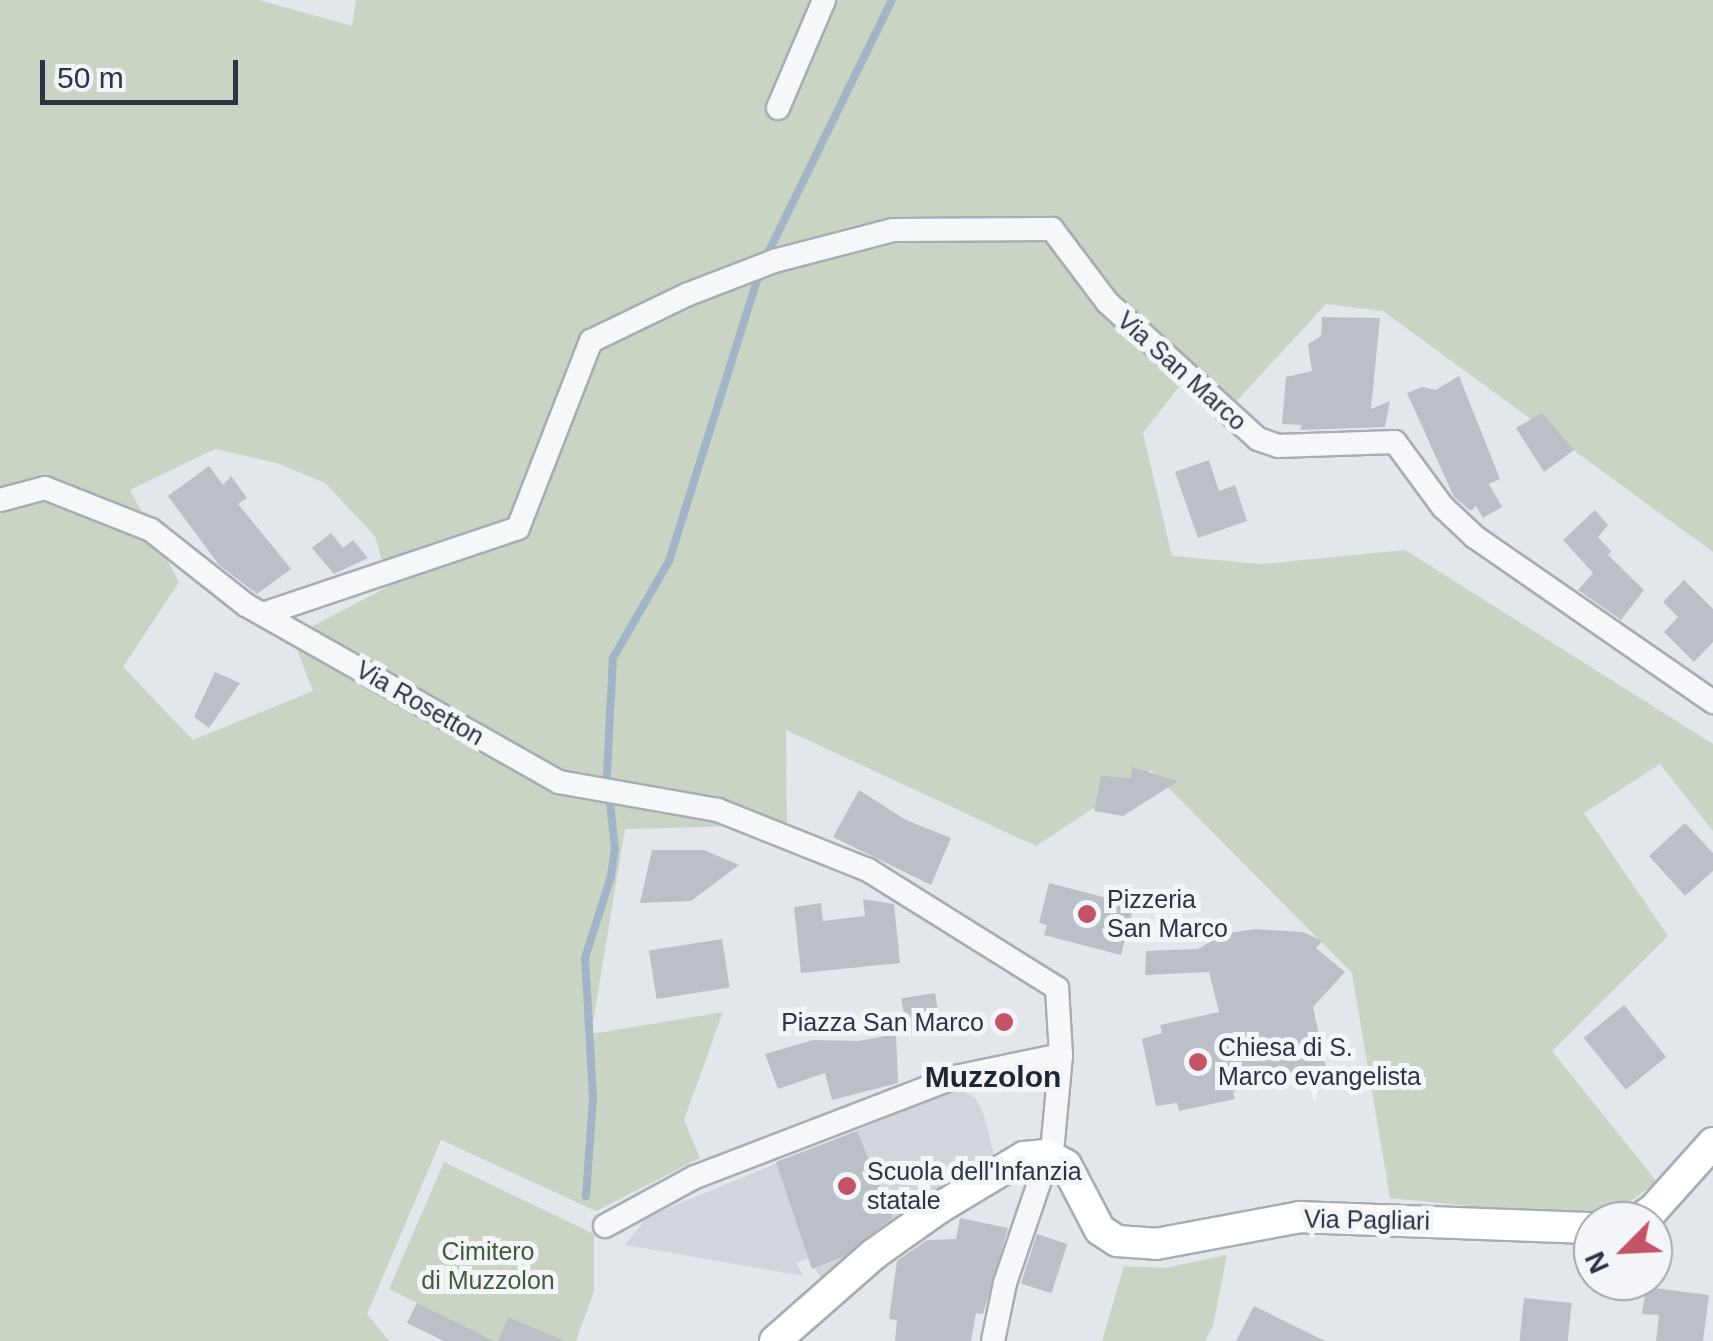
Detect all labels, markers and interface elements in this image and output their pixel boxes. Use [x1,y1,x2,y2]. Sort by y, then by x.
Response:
scale bar [45,40,242,102]
text: 50 m [57,61,124,94]
street label: Via San Marco [1111,305,1253,437]
street label: Via Rosetton [351,654,489,752]
place label: Pizzeria San Marco [1107,885,1228,944]
marker: Pizzeria San Marco [1076,903,1098,925]
place label: Piazza San Marco [781,1007,984,1037]
marker: Piazza San Marco [993,1011,1015,1033]
place label: Chiesa di S. Marco evangelista [1218,1033,1421,1092]
marker: Chiesa di S. Marco evangelista [1187,1051,1209,1073]
district label: Muzzolon [925,1059,1061,1095]
place label: Scuola dell'Infanzia statale [867,1157,1082,1216]
marker: Scuola dell'Infanzia statale [836,1175,858,1197]
north arrow [1573,1201,1673,1301]
street label: Via Pagliari [1304,1204,1430,1236]
park label: Cimitero di Muzzolon [421,1237,555,1296]
text: N [1579,1247,1615,1278]

